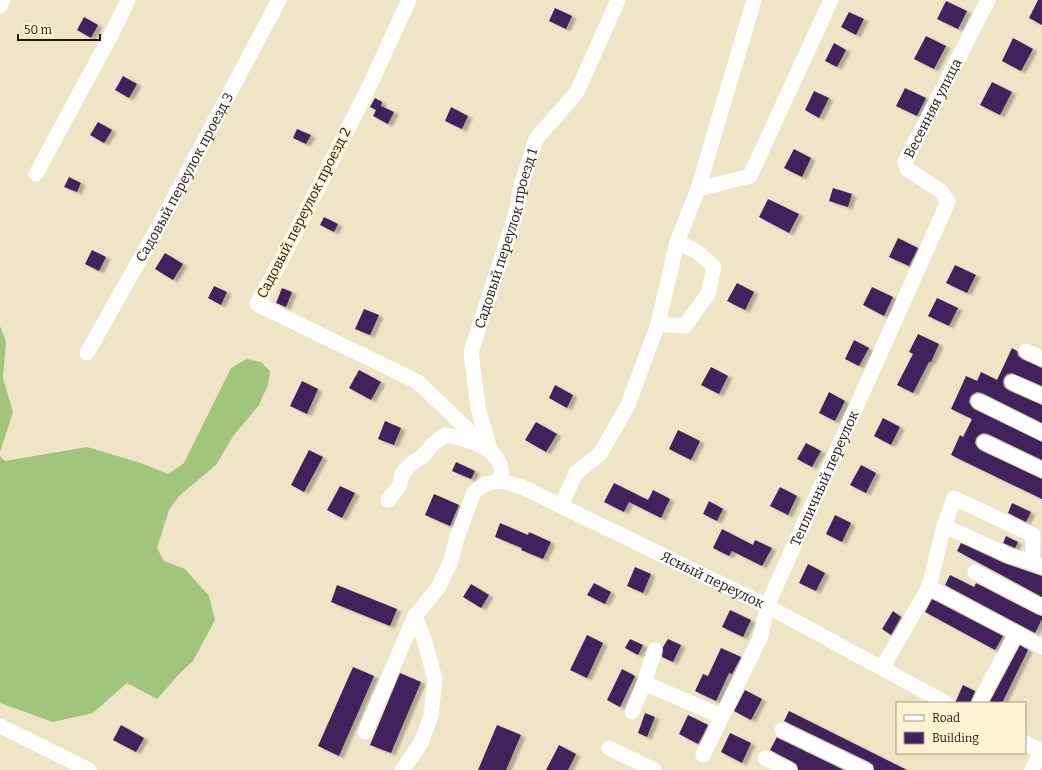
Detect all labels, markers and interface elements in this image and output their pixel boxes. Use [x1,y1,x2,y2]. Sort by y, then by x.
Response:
scale bar [18,16,100,42]
text: 50 m [24,23,53,37]
street label: Весенняя улица [900,55,965,161]
street label: Садовый переулок проезд 3 [132,90,237,265]
street label: Садовый переулок проезд 2 [254,125,354,301]
street label: Садовый переулок проезд 1 [471,146,541,331]
street label: Тепличный переулок [786,407,862,549]
street label: Ясный переулок [658,547,768,612]
legend [896,702,1026,754]
text: Road [932,711,960,725]
text: Building [932,731,979,745]

